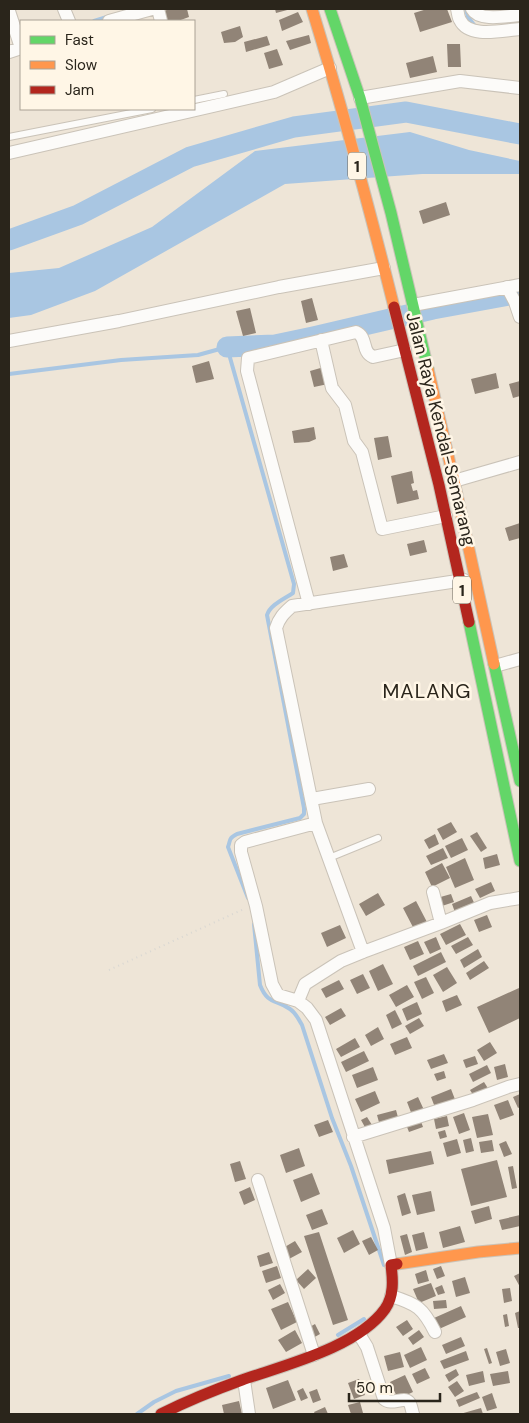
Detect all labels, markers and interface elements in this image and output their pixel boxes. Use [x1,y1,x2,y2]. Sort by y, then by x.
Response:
legend [20,20,195,110]
text: Fast [65,30,94,50]
text: Slow [65,55,98,75]
text: Jam [65,80,94,100]
road number: 1 [348,153,366,180]
street label: Jalan Raya Kendal-Semarang [400,309,482,549]
road number: 1 [453,576,471,604]
district label: MALANG [383,678,471,704]
scale bar [349,1370,440,1402]
text: 50 m [356,1378,393,1398]

